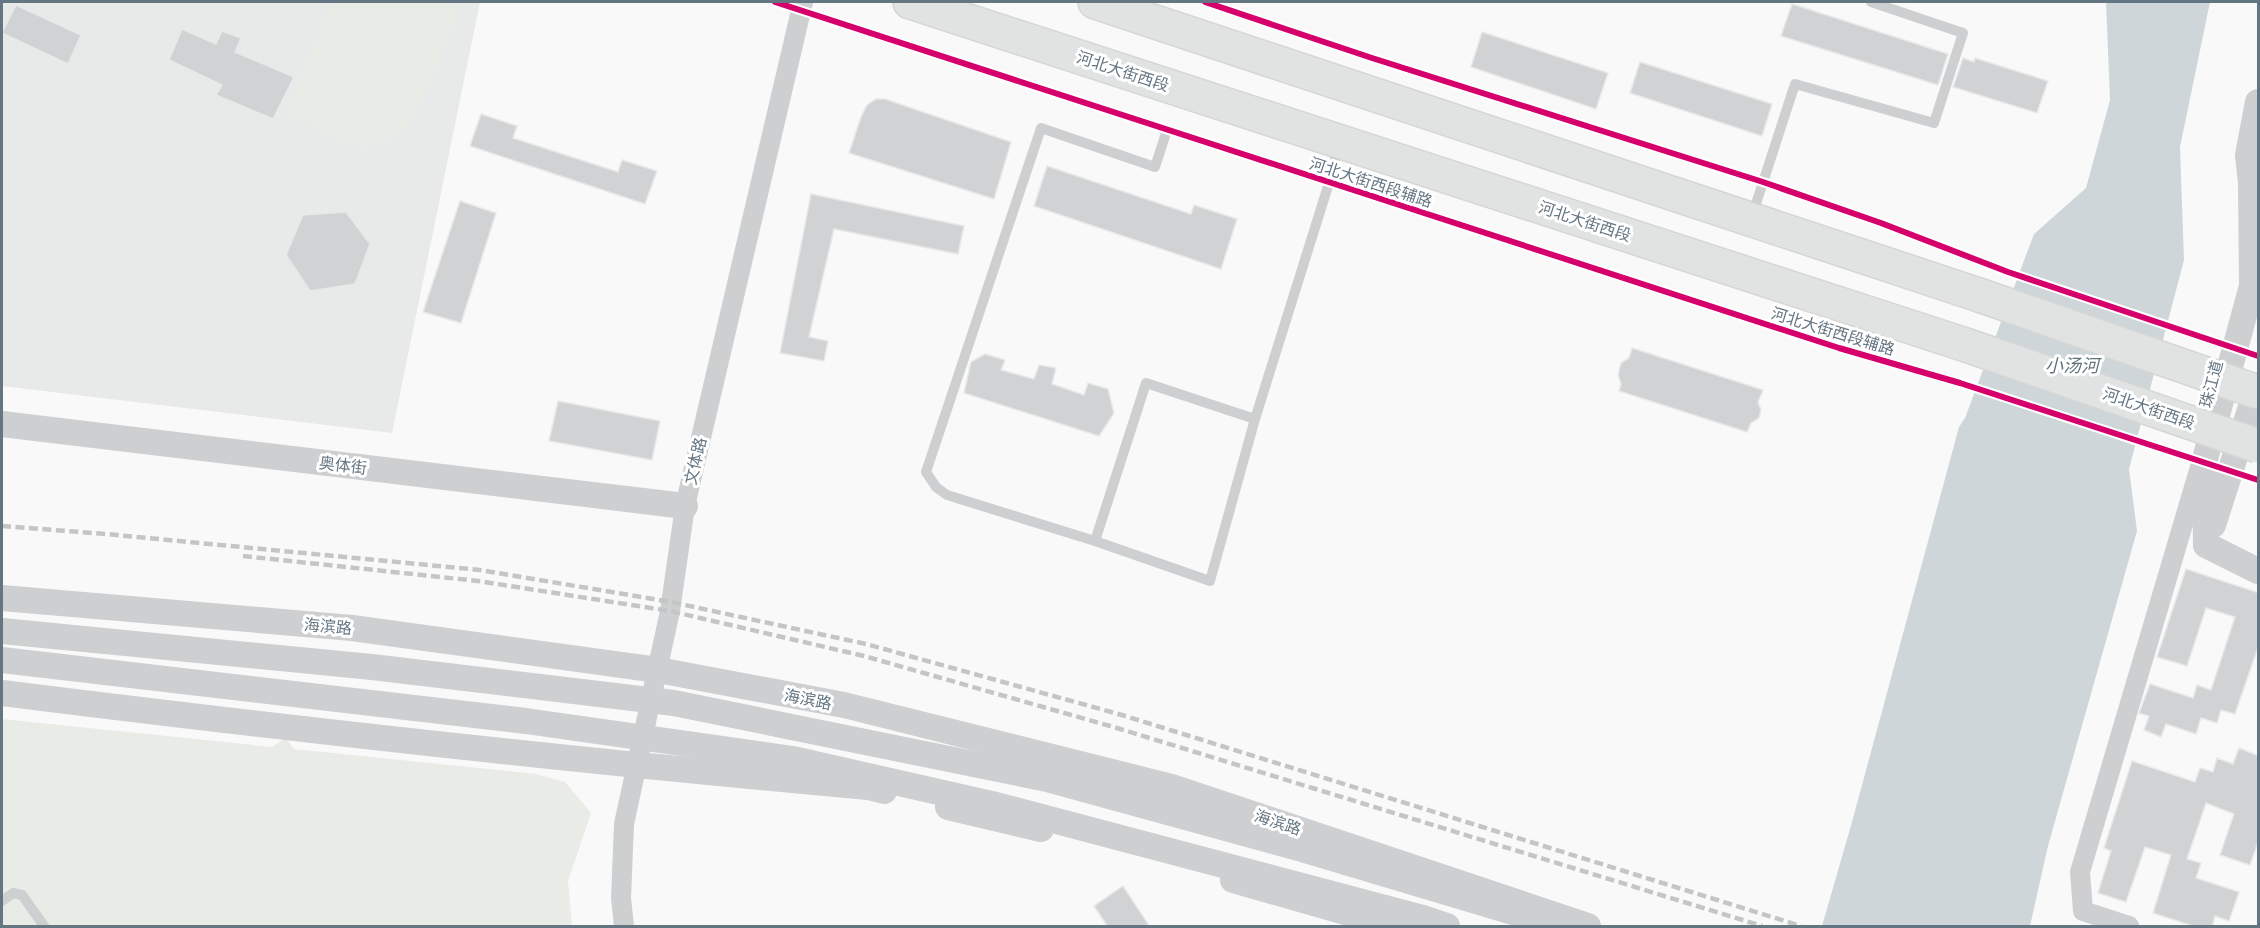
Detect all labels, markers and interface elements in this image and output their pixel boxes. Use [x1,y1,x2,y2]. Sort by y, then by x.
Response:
street label: 河北大街西段 [1074,46,1172,96]
street label: 河北大街西段辅路 [1307,152,1435,212]
street label: 河北大街西段 [1536,196,1634,246]
street label: 河北大街西段辅路 [1769,302,1897,360]
water label: 小汤河 [2045,353,2102,378]
street label: 珠江道 [2194,358,2228,410]
street label: 河北大街西段 [2100,382,2198,434]
street label: 文体路 [679,435,711,487]
street label: 奥体街 [318,451,368,479]
street label: 海滨路 [303,613,353,639]
street label: 海滨路 [782,684,834,714]
street label: 海滨路 [1252,804,1304,840]

